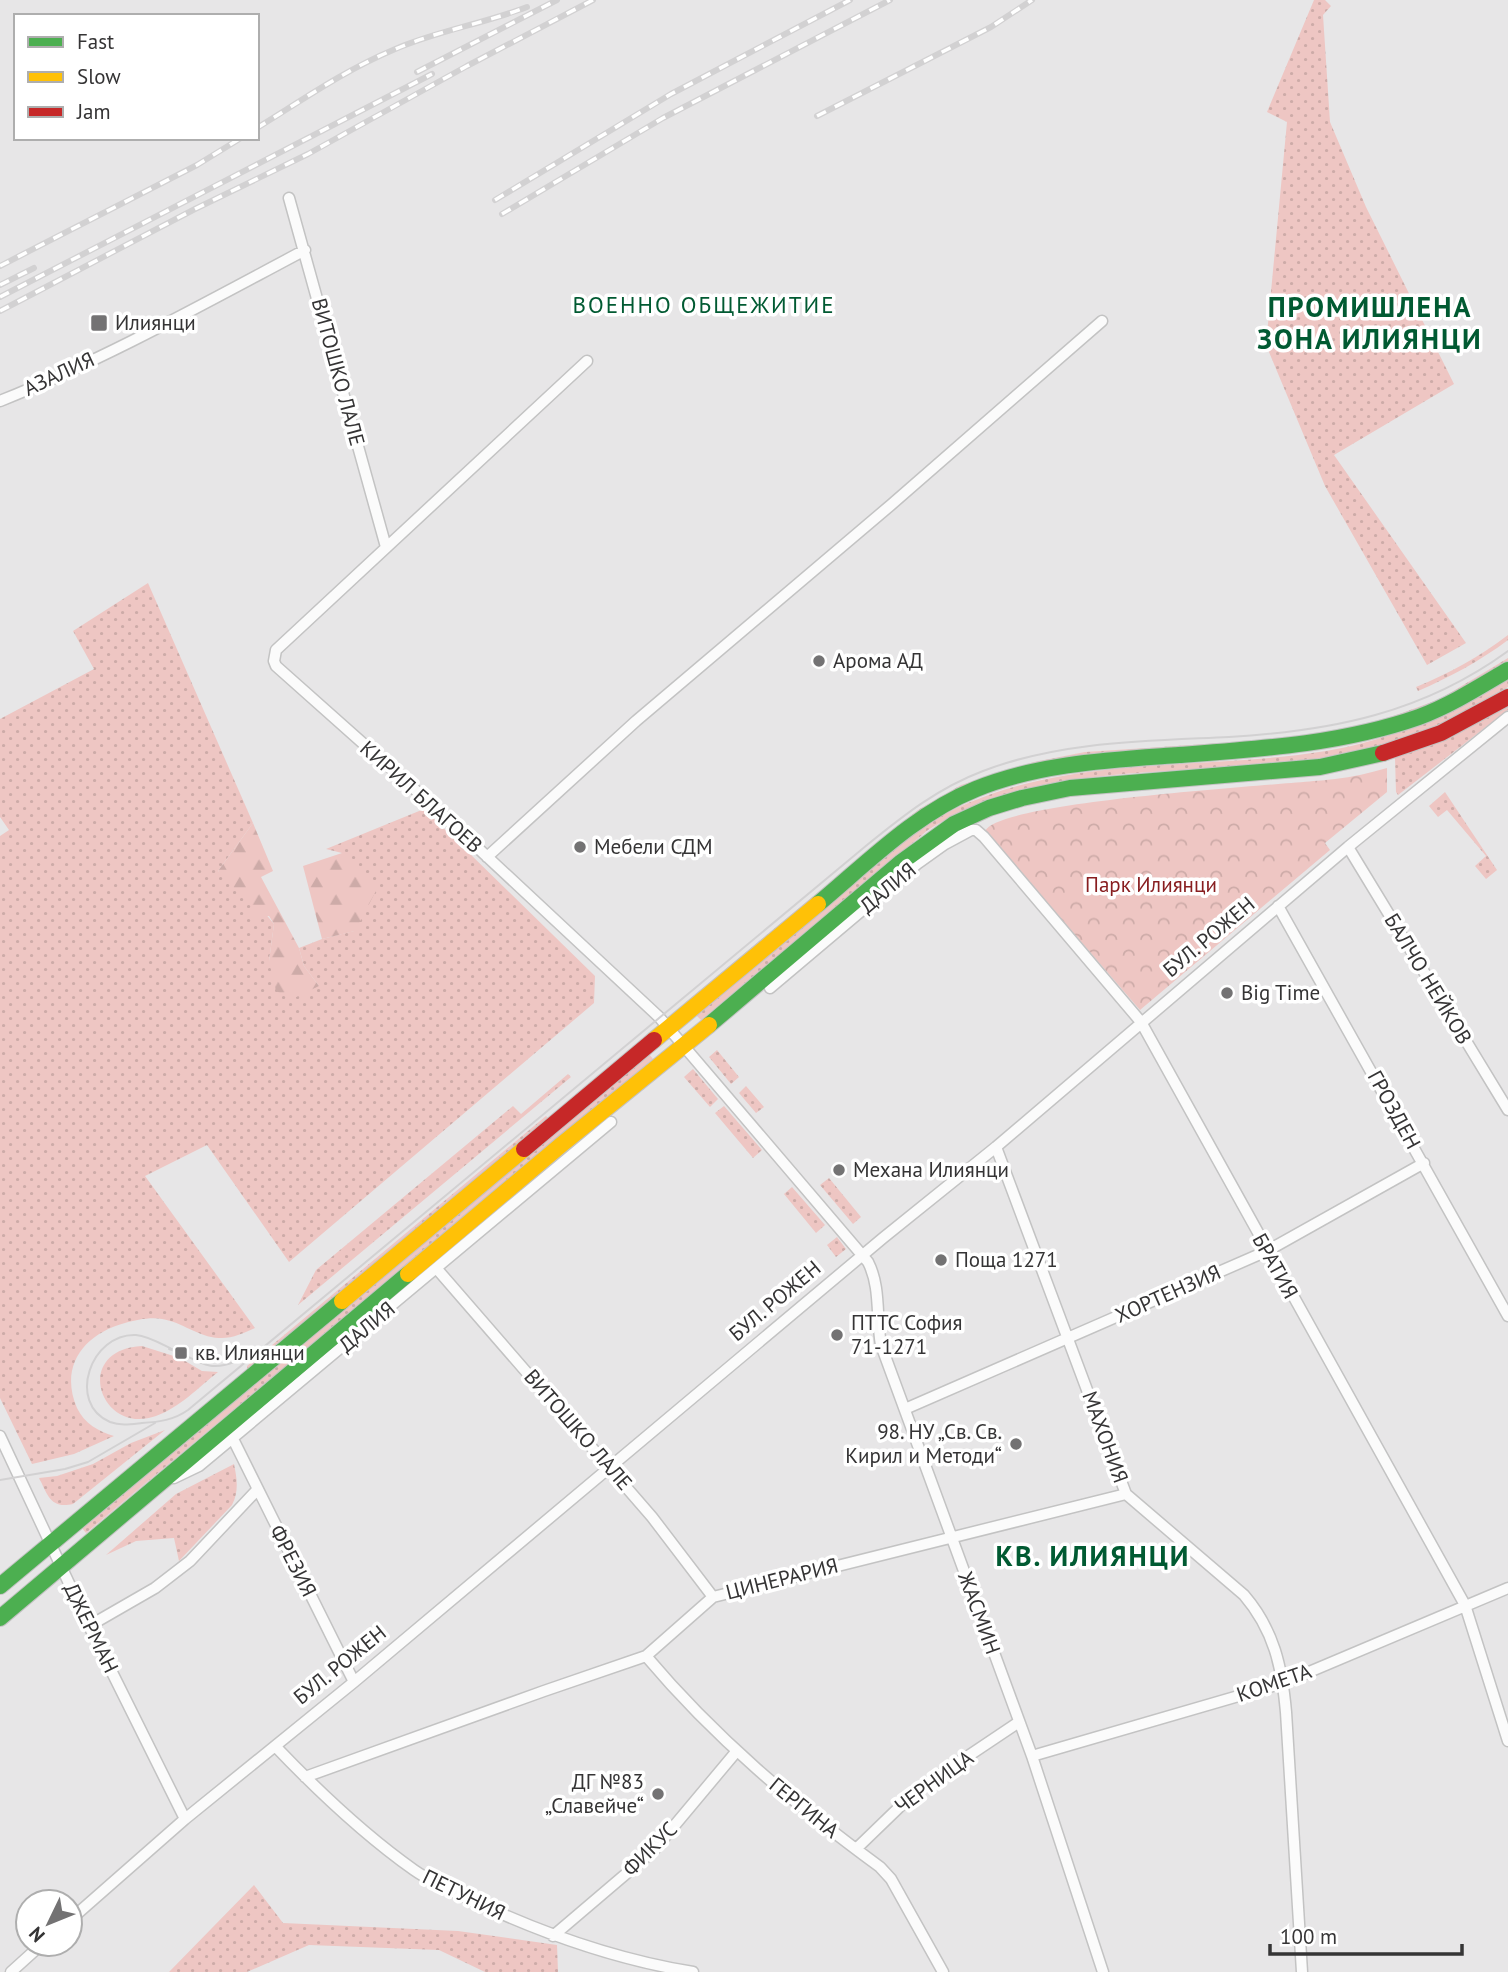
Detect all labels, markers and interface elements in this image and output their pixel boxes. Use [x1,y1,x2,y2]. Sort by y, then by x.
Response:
legend [14,14,259,140]
text: Fast [77,28,114,55]
text: Slow [77,63,121,90]
text: Jam [76,98,111,125]
district label: ПРОМИШЛЕНА ЗОНА ИЛИЯНЦИ [1257,288,1483,357]
district label: ВОЕННО ОБЩЕЖИТИЕ [573,290,835,319]
street label: ВИТОШКО ЛАЛЕ [306,295,371,449]
place label: Илиянци [115,309,196,336]
marker: Илиянци [89,313,109,333]
street label: АЗАЛИЯ [19,345,99,402]
place label: Арома АД [833,647,923,674]
marker: Арома АД [811,653,827,669]
street label: КИРИЛ БЛАГОЕВ [355,735,488,859]
place label: Мебели СДМ [594,833,713,860]
marker: Мебели СДМ [572,839,588,855]
street label: ДАЛИЯ [854,856,921,919]
park label: Парк Илиянци [1085,871,1217,898]
street label: БУЛ. РОЖЕН [1157,890,1260,983]
street label: БАЛЧО НЕЙКОВ [1379,908,1478,1049]
place label: Big Time [1241,979,1320,1006]
marker: Big Time [1219,985,1235,1001]
street label: ГРОЗДЕН [1362,1066,1427,1154]
place label: Механа Илиянци [853,1156,1009,1183]
marker: Механа Илиянци [831,1162,847,1178]
street label: БРАТИЯ [1246,1228,1304,1303]
place label: Поща 1271 [955,1246,1058,1273]
marker: Поща 1271 [933,1252,949,1268]
street label: БУЛ. РОЖЕН [723,1254,826,1347]
street label: ХОРТЕНЗИЯ [1111,1258,1225,1329]
street label: ДАЛИЯ [333,1295,400,1358]
place label: ПТТС София 71-1271 [851,1309,963,1360]
marker: ПТТС София 71-1271 [829,1327,845,1343]
place label: кв. Илиянци [195,1339,305,1366]
marker: кв. Илиянци [173,1345,189,1361]
street label: ВИТОШКО ЛАЛЕ [518,1364,638,1496]
street label: МАХОНИЯ [1076,1387,1135,1486]
place label: 98. НУ „Св. Св. Кирил и Методи“ [845,1418,1002,1469]
marker: 98. НУ „Св. Св. Кирил и Методи“ [1008,1436,1024,1452]
street label: ФРЕЗИЯ [264,1520,323,1601]
district label: КВ. ИЛИЯНЦИ [996,1537,1190,1574]
street label: ЦИНЕРАРИЯ [723,1552,841,1605]
street label: ЖАСМИН [952,1567,1007,1658]
street label: ДЖЕРМАН [58,1578,125,1677]
street label: БУЛ. РОЖЕН [288,1619,392,1710]
street label: КОМЕТА [1233,1657,1315,1708]
street label: ЧЕРНИЦА [889,1744,979,1819]
place label: ДГ №83 „Славейче“ [545,1768,644,1819]
street label: ГЕРГИНА [764,1771,845,1844]
marker: ДГ №83 „Славейче“ [650,1786,666,1802]
street label: ФИКУС [617,1816,683,1882]
street label: ПЕТУНИЯ [418,1863,510,1926]
north arrow [14,1888,84,1958]
scale bar [1270,1912,1462,1956]
text: N [24,1922,50,1947]
text: 100 m [1280,1923,1337,1950]

